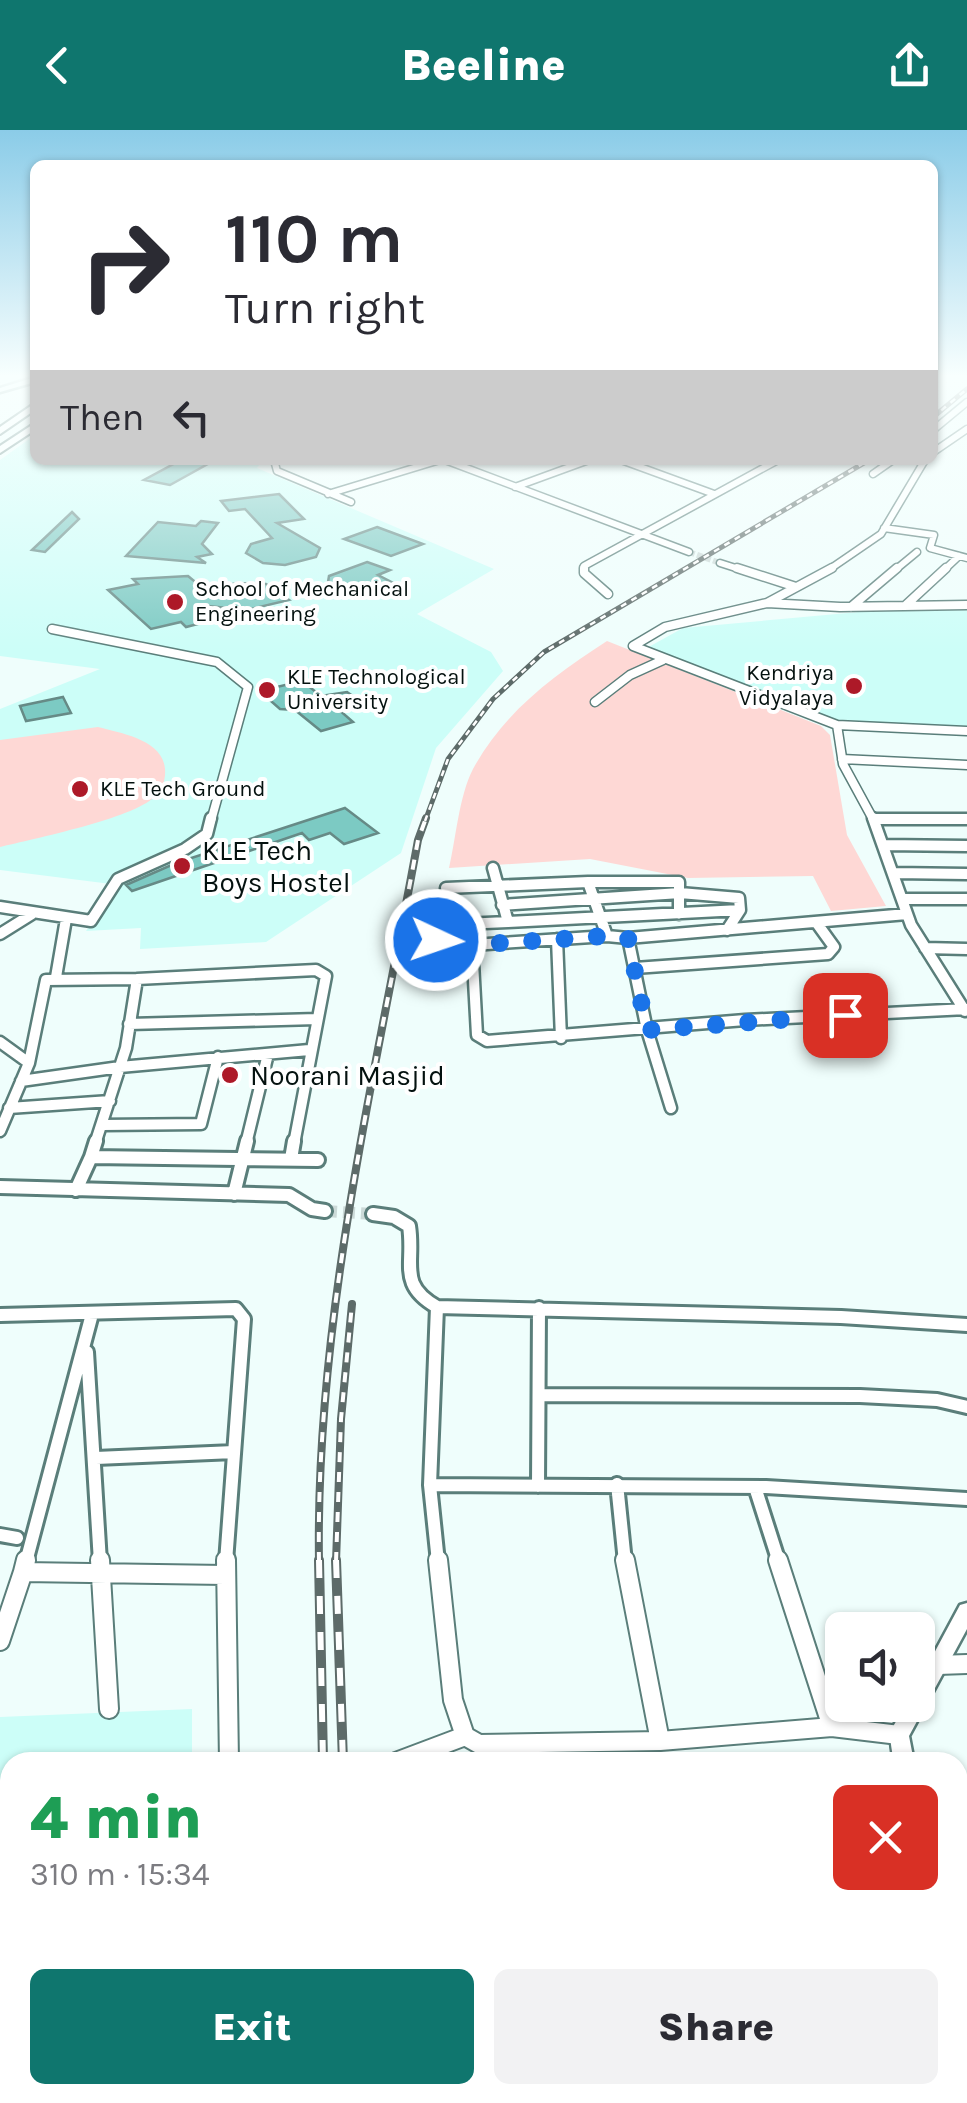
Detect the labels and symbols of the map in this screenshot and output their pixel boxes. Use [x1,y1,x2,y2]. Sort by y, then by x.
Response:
place label: School of Mechanical Engineering [195,576,409,627]
marker: School of Mechanical Engineering [164,591,186,613]
place label: Kendriya Vidyalaya [739,660,834,711]
place label: KLE Technological University [287,664,466,715]
marker: Kendriya Vidyalaya [843,675,865,697]
marker: KLE Technological University [256,679,278,701]
place label: KLE Tech Ground [100,776,266,802]
marker: KLE Tech Ground [69,778,91,800]
place label: KLE Tech Boys Hostel [202,834,351,899]
marker: KLE Tech Boys Hostel [171,855,193,877]
position arrow [384,888,488,992]
pin [803,973,888,1058]
place label: Noorani Masjid [250,1059,445,1092]
marker: Noorani Masjid [219,1064,241,1086]

